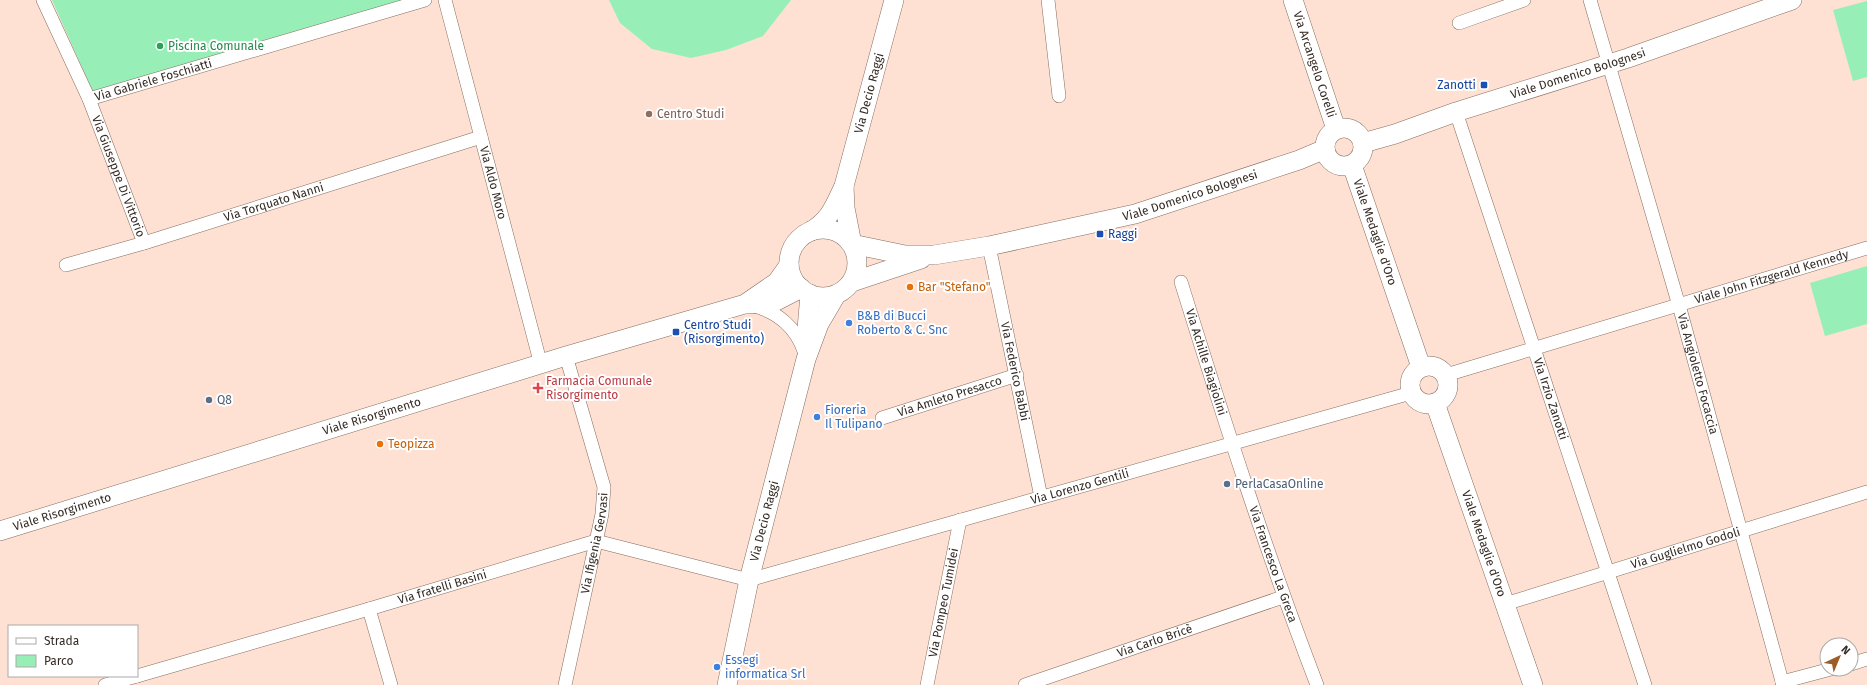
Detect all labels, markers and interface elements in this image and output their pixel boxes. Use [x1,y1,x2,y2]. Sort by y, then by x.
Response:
street label: Via Arcangelo Corelli [1290,10,1339,119]
place label: Piscina Comunale [168,39,264,53]
marker: Piscina Comunale [155,41,165,51]
street label: Viale Domenico Bolognesi [1509,45,1647,101]
street label: Via Decio Raggi [851,51,886,135]
street label: Via Gabriele Foschiatti [93,56,214,104]
place label: Zanotti [1437,78,1476,92]
marker: Zanotti [1479,80,1489,90]
place label: Centro Studi [657,107,724,121]
marker: Centro Studi [644,109,654,119]
street label: Via Giuseppe Di Vittorio [89,114,148,239]
street label: Via Aldo Moro [477,145,509,221]
street label: Viale Domenico Bolognesi [1121,167,1259,224]
street label: Viale Medaglie d'Oro [1350,177,1400,287]
street label: Via Torquato Nanni [222,180,325,224]
place label: Raggi [1108,227,1137,241]
marker: Raggi [1095,229,1105,239]
street label: Viale John Fitzgerald Kennedy [1693,247,1850,307]
place label: Bar "Stefano" [918,280,991,294]
marker: Bar "Stefano" [905,282,915,292]
street label: Via Achille Biagiolini [1183,307,1230,417]
place label: B&B di Bucci Roberto & C. Snc [857,309,948,337]
street label: Via Angioletto Focaccia [1675,312,1721,436]
place label: Centro Studi (Risorgimento) [684,318,764,346]
marker: B&B di Bucci Roberto & C. Snc [844,318,854,328]
street label: Via Federico Babbi [998,321,1032,422]
marker: Centro Studi (Risorgimento) [671,327,681,337]
street label: Via Irzio Zanotti [1531,356,1571,442]
street label: Via Amleto Presacco [896,373,1004,420]
place label: Farmacia Comunale Risorgimento [546,374,652,402]
marker: Farmacia Comunale Risorgimento [533,383,543,393]
place label: Q8 [217,393,232,407]
street label: Viale Risorgimento [321,394,423,438]
marker: Q8 [204,395,214,405]
place label: Fioreria Il Tulipano [825,403,882,431]
marker: Fioreria Il Tulipano [812,412,822,422]
place label: Teopizza [388,437,434,451]
marker: Teopizza [375,439,385,449]
street label: Via Lorenzo Gentili [1029,466,1130,507]
place label: PerlaCasaOnline [1235,477,1324,491]
street label: Via Decio Raggi [747,479,781,563]
marker: PerlaCasaOnline [1222,479,1232,489]
street label: Viale Medaglie d'Oro [1459,489,1509,599]
street label: Viale Risorgimento [11,490,113,534]
street label: Via Ifigenia Gervasi [578,492,611,595]
street label: Via Francesco La Greca [1246,504,1300,624]
street label: Via Guglielmo Godoli [1629,525,1742,572]
street label: Via Pompeo Tumidei [926,547,961,659]
street label: Via fratelli Basini [396,567,488,607]
street label: Via Carlo Bricè [1115,621,1194,660]
legend [8,625,138,677]
text: Strada [44,634,79,648]
north arrow [1819,637,1859,677]
text: N [1838,643,1853,657]
place label: Essegi informatica Srl [725,653,806,681]
text: Parco [44,654,74,668]
marker: Essegi informatica Srl [712,662,722,672]

